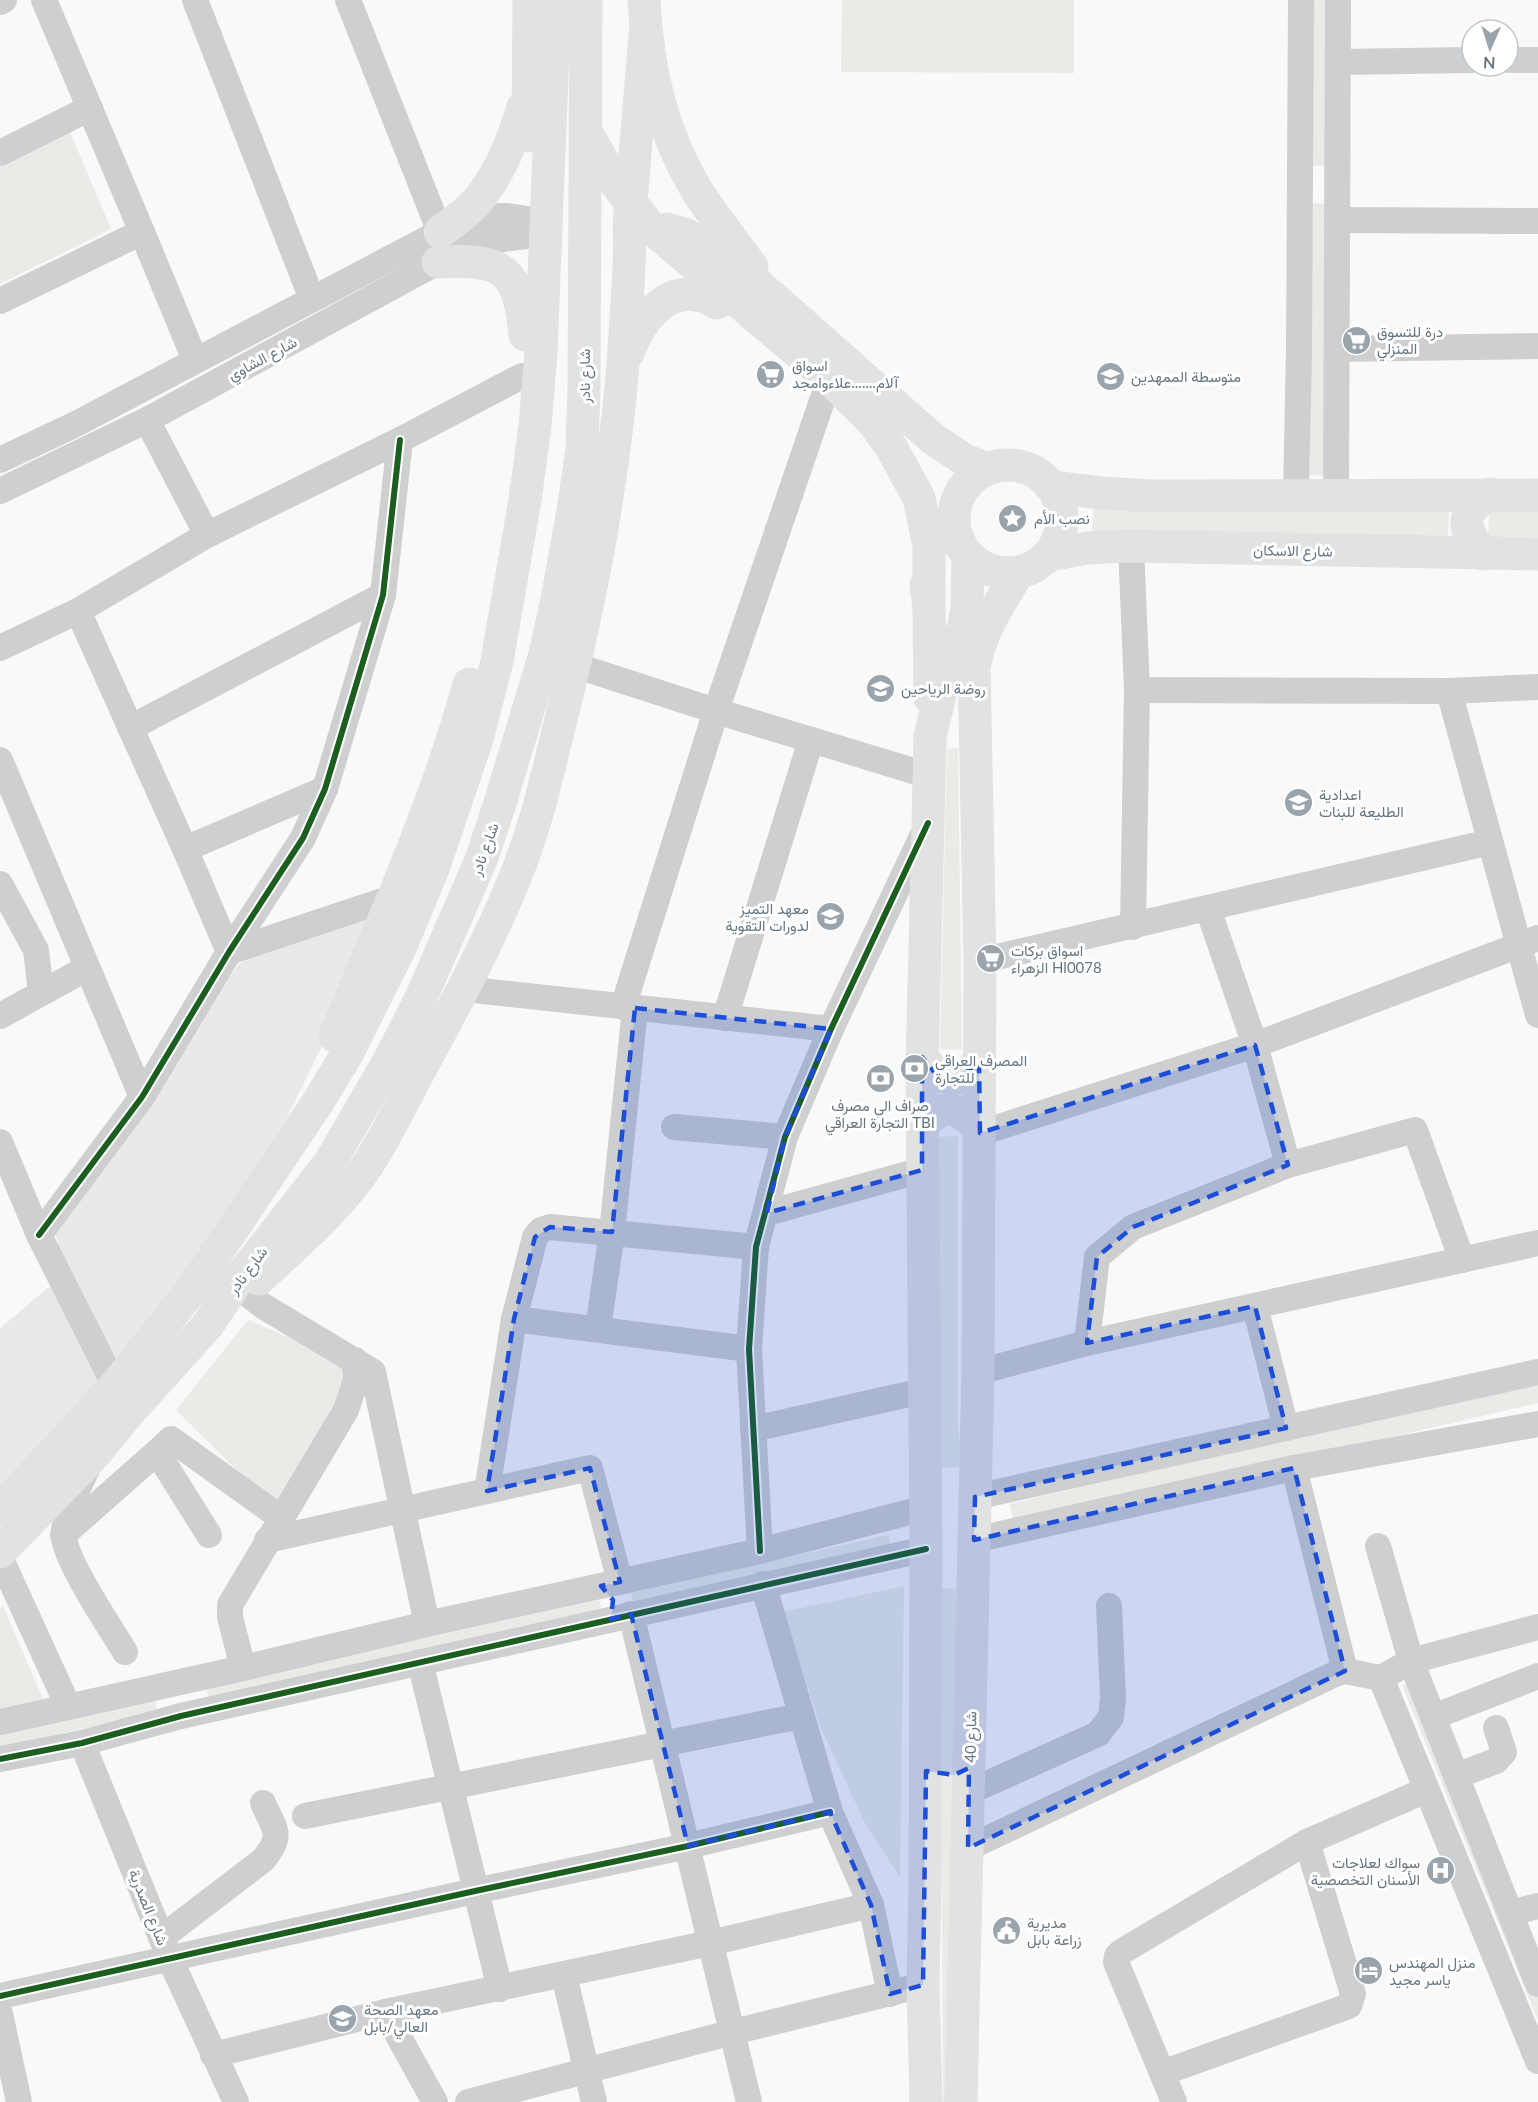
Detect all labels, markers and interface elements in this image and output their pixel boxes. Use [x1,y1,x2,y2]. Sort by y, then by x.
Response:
north arrow [1460,18,1520,78]
text: N [1483,54,1496,73]
place label: درة للتسوق المنزلي [1377,322,1443,362]
supermarket icon: درة للتسوق المنزلي [1340,324,1372,356]
street label: شارع الشاوي [224,332,302,388]
street label: شارع نادر [575,349,596,404]
place label: اسواق آلام.......علاءوامجد [792,356,900,393]
supermarket icon: اسواق آلام.......علاءوامجد [755,358,787,390]
school or university icon: متوسطة الممهدين [1094,360,1126,392]
place label: متوسطة الممهدين [1131,367,1241,387]
place icon: نصب الأم [997,502,1029,534]
place label: نصب الأم [1034,509,1090,529]
street label: شارع الاسكان [1253,540,1333,563]
school or university icon: روضة الرياحين [864,672,896,704]
place label: روضة الرياحين [901,679,986,699]
place label: اعدادية الطليعة للبنات [1319,785,1404,821]
school or university icon: اعدادية الطليعة للبنات [1282,787,1314,819]
street label: شارع نادر [466,820,505,880]
place label: معهد التميز لدورات التقوية [725,899,809,935]
school or university icon: معهد التميز لدورات التقوية [814,901,846,933]
place label: اسواق بركات الزهراء Hl0078 [1011,941,1102,977]
supermarket icon: اسواق بركات الزهراء Hl0078 [974,943,1006,975]
place label: المصرف العراقي للتجارة [935,1051,1027,1087]
bank icon: المصرف العراقي للتجارة [898,1053,930,1085]
bank icon: صراف الي مصرف التجارة العراقي TBI [864,1062,896,1094]
place label: صراف الي مصرف التجارة العراقي TBI [825,1096,935,1136]
street label: شارع نادر [223,1243,273,1300]
street label: شارع 40 [961,1711,982,1763]
place label: سواك لعلاجات الأسنان التخصصية [1311,1853,1420,1889]
hospital icon: سواك لعلاجات الأسنان التخصصية [1425,1855,1457,1887]
street label: شارع الصدرية [123,1866,172,1949]
place label: مديرية زراعة بابل [1027,1913,1082,1949]
public building icon: مديرية زراعة بابل [990,1915,1022,1947]
place label: منزل المهندس ياسر مجيد [1389,1953,1475,1989]
hotel icon: منزل المهندس ياسر مجيد [1352,1955,1384,1987]
place label: معهد الصحة العالي/بابل [364,2000,439,2040]
school or university icon: معهد الصحة العالي/بابل [327,2002,359,2034]

